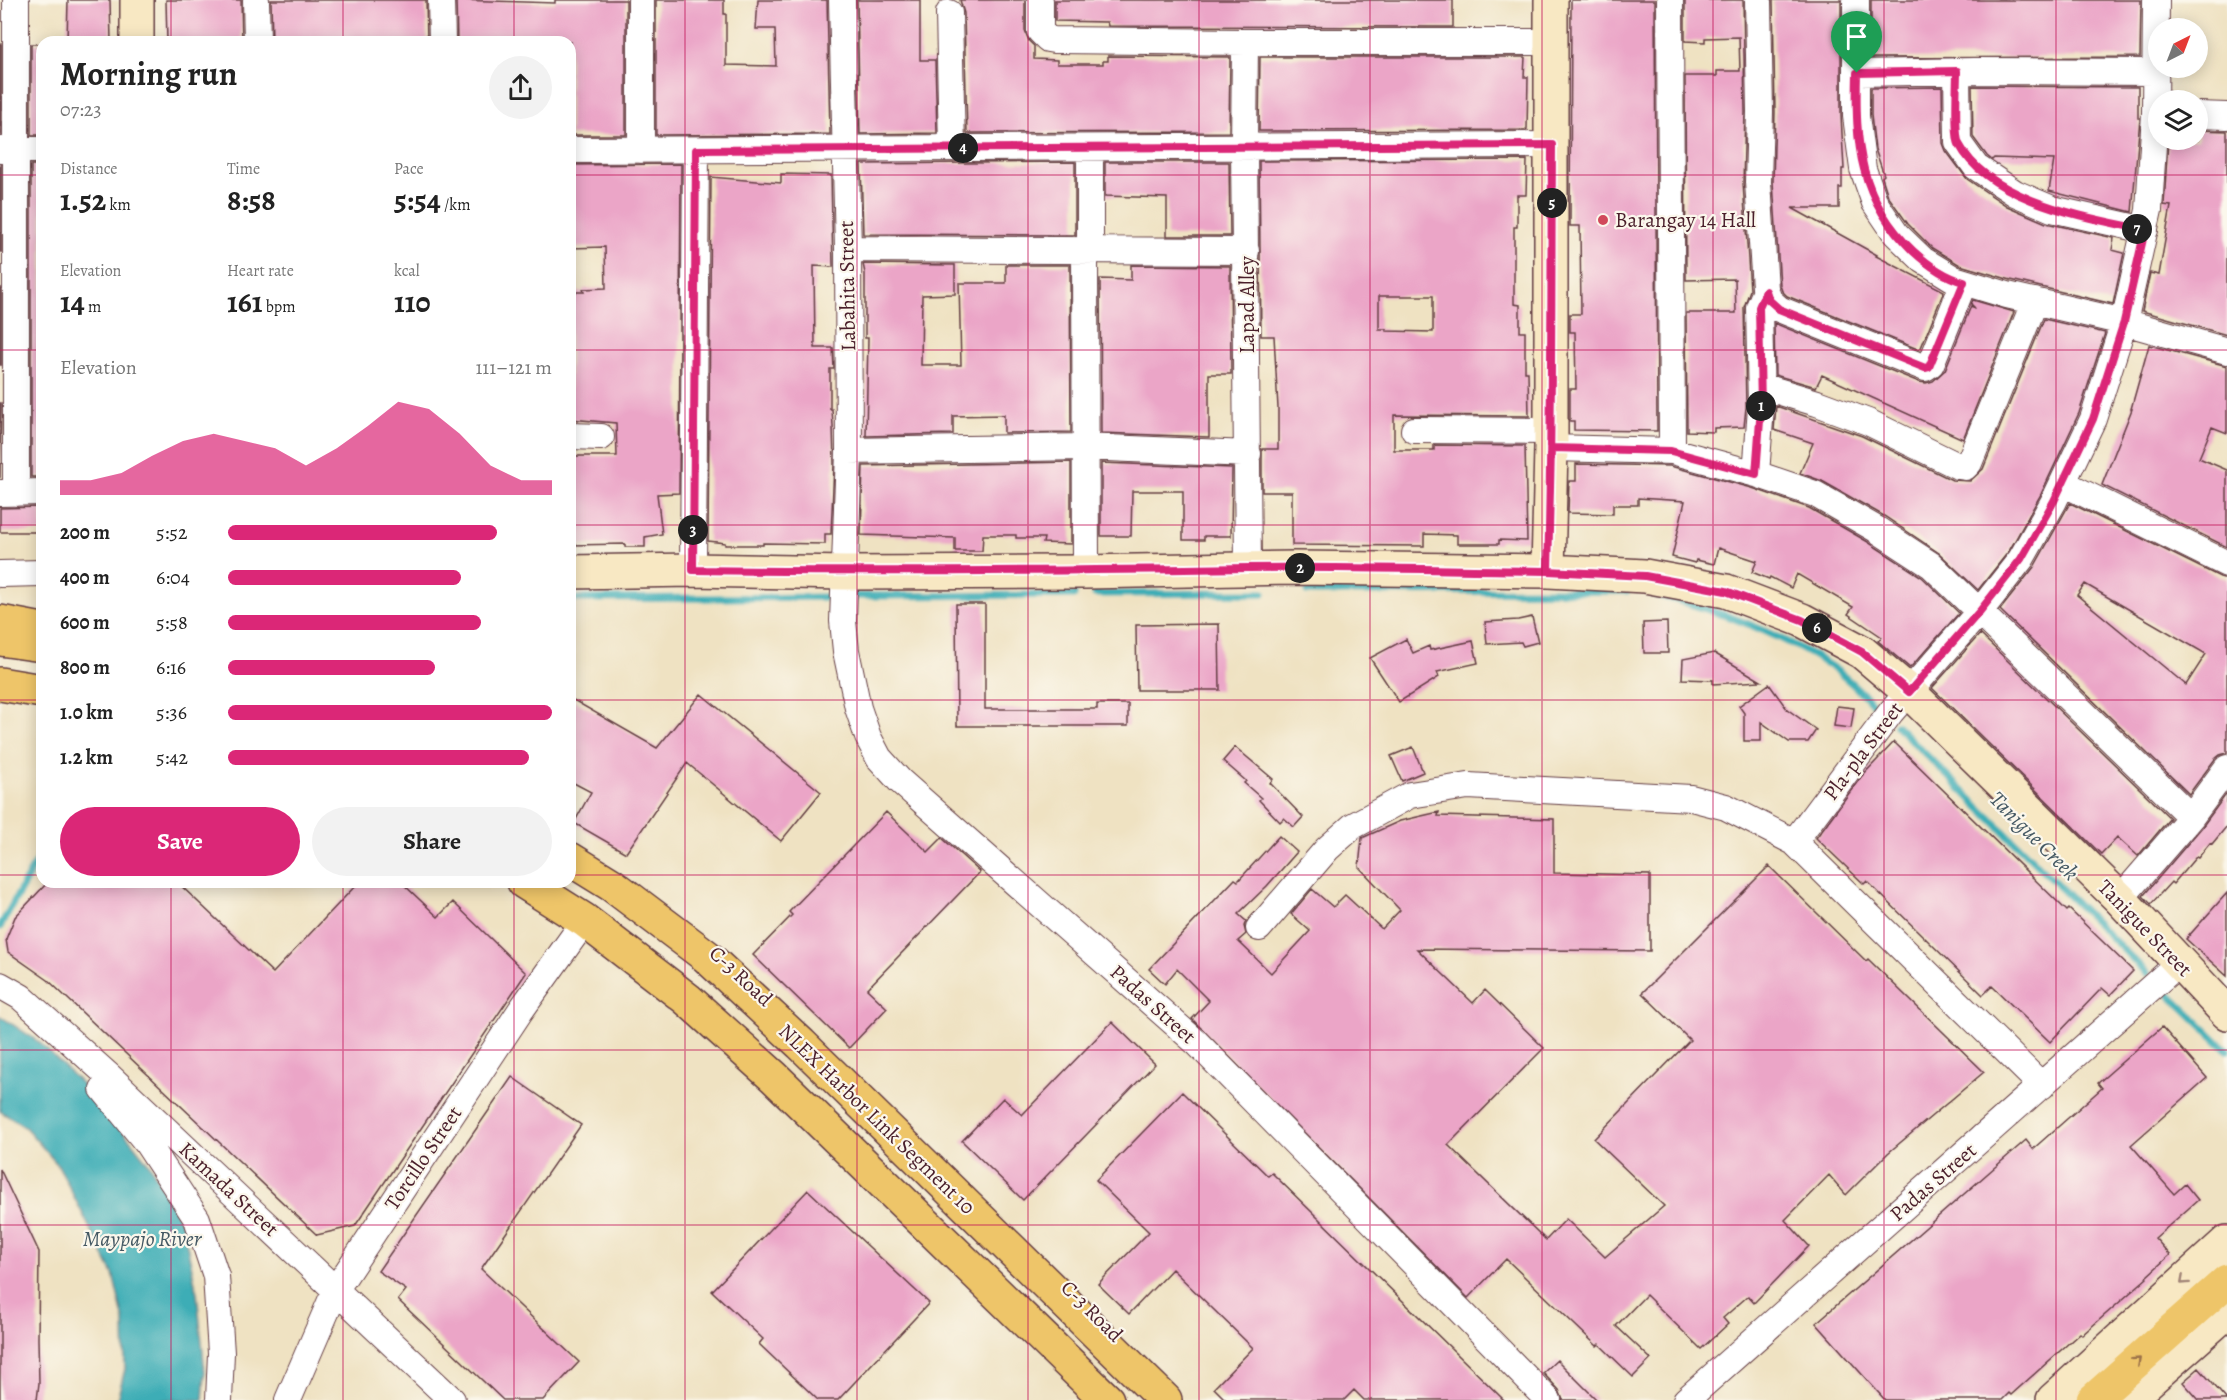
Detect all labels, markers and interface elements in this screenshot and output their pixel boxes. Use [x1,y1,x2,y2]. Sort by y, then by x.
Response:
pin [1831,11,1882,73]
north arrow [2148,18,2208,78]
map controls [2148,18,2208,150]
icon: arrive [1840,20,1873,53]
text: Morning run [60,51,237,96]
button: share [489,56,552,119]
button: layers [2148,90,2208,150]
text: 07:23 [60,96,102,123]
pin: 4 [948,133,978,163]
text: 4 [959,137,967,159]
text: Distance [60,158,117,180]
text: Time [227,158,260,180]
text: Pace [394,158,424,180]
text: 1.52 [60,180,106,220]
text: 8:58 [227,180,276,220]
text: 5:54 [394,180,441,220]
pin: 5 [1537,188,1567,218]
text: 5 [1549,192,1555,214]
text: km [106,194,131,216]
text: /km [441,194,471,216]
place label: Barangay 14 Hall [1615,206,1756,234]
marker: Barangay 14 Hall [1596,213,1610,227]
pin: 7 [2122,214,2152,244]
text: 7 [2134,218,2140,240]
street label: Labahita Street [832,220,862,352]
street label: Lapad Alley [1233,256,1261,354]
text: Elevation [60,260,121,282]
text: Heart rate [227,260,294,282]
text: kcal [394,260,420,282]
text: 14 [60,282,85,322]
text: 161 [227,282,263,322]
text: 110 [394,282,431,322]
text: m [85,296,101,318]
text: bpm [263,296,296,318]
text: Elevation [60,354,137,381]
text: 111–121 m [476,354,552,381]
pin: 1 [1746,391,1776,421]
text: 1 [1758,395,1764,417]
pin: 3 [678,515,708,545]
text: 200 m [60,519,110,546]
text: 5:52 [156,519,187,546]
text: 3 [690,519,696,541]
pin: 2 [1285,553,1315,583]
text: 2 [1296,557,1304,579]
text: 400 m [60,564,110,591]
text: 6:04 [156,564,190,591]
text: 600 m [60,609,110,636]
text: 5:58 [156,609,188,636]
pin: 6 [1802,613,1832,643]
text: 6 [1813,617,1821,639]
text: 800 m [60,654,110,681]
text: 6:16 [156,654,186,681]
street label: Pla-pla Street [1817,696,1909,806]
text: 1.0 km [60,699,113,726]
text: 5:36 [156,699,187,726]
text: 1.2 km [60,744,113,771]
text: 5:42 [156,744,188,771]
water label: Tanigue Creek [1983,785,2085,887]
button: Save [60,807,300,876]
button: Share [312,807,552,876]
street label: Tanigue Street [2092,873,2198,983]
street label: C-3 Road [703,939,779,1013]
street label: Padas Street [1104,958,1202,1050]
street label: NLEX Harbor Link Segment 10 [773,1018,981,1220]
street label: Torcillo Street [378,1100,468,1215]
street label: Kamada Street [173,1135,285,1243]
street label: Padas Street [1884,1137,1982,1227]
water label: Maypajo River [83,1224,203,1254]
street label: C-3 Road [1055,1274,1130,1349]
one-way arrow [2180,1274,2191,1285]
one-way arrow [2130,1357,2141,1368]

